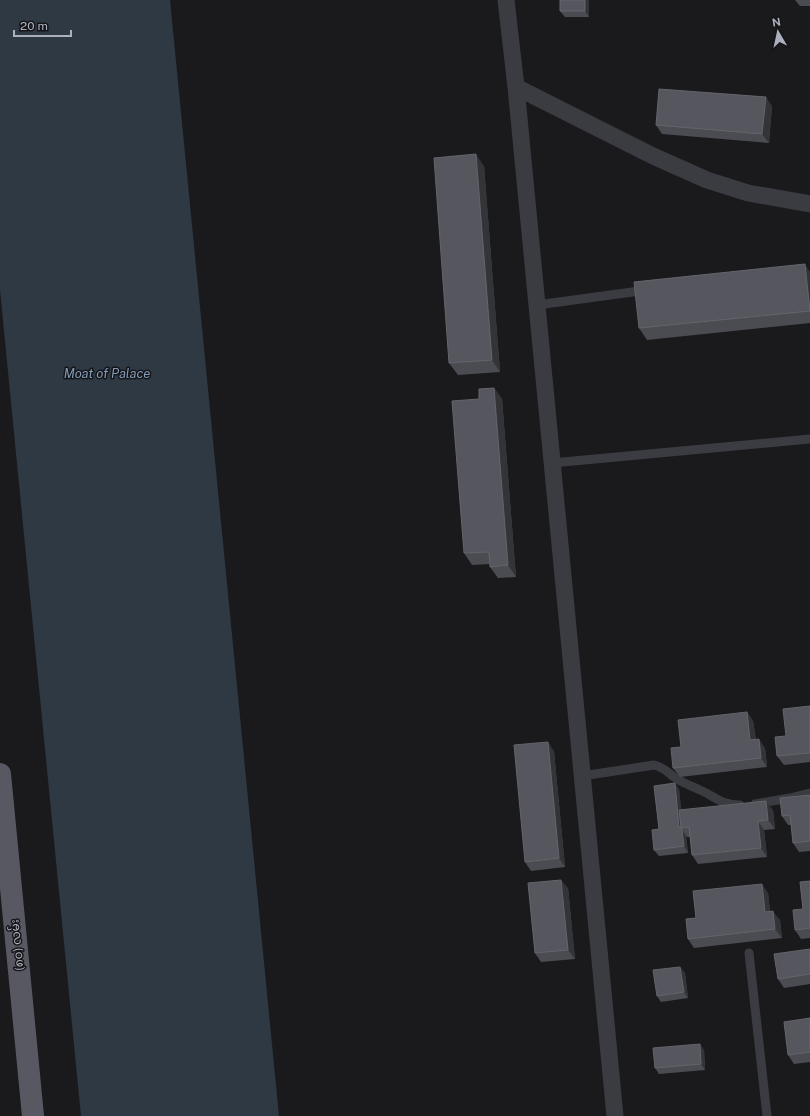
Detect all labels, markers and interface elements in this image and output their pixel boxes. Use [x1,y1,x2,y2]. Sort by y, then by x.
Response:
scale bar [14,12,71,38]
north arrow [758,12,798,52]
text: N [771,16,782,29]
text: 20 m [20,19,48,33]
water label: Moat of Palace [64,366,150,381]
street label: (၈၀) လမ်း [5,919,27,972]

